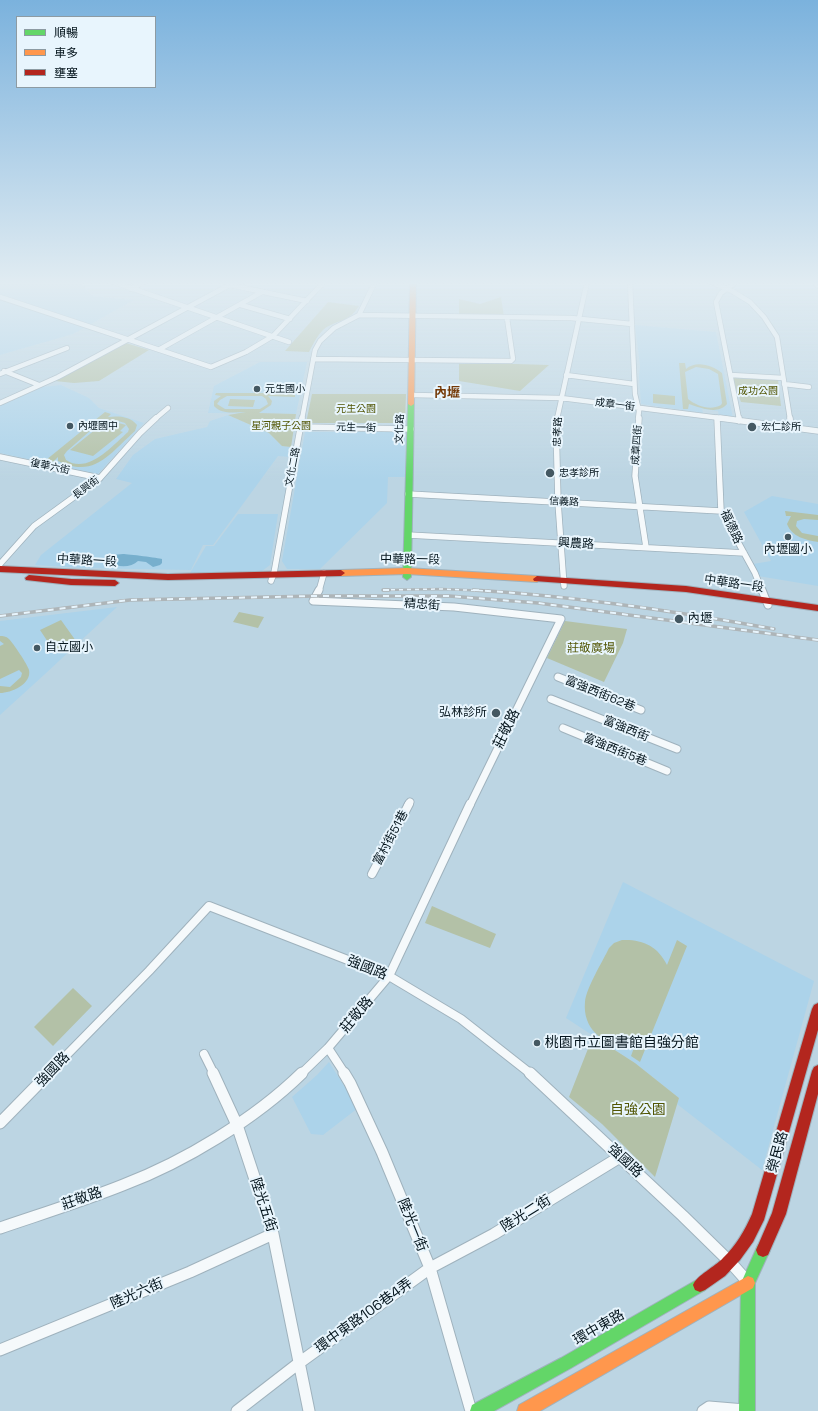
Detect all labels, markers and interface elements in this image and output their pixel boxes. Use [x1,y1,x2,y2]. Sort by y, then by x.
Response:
legend [16,16,156,88]
text: 順暢 [54,25,78,41]
text: 車多 [54,45,78,61]
text: 壅塞 [54,65,78,81]
place label: 元生國小 [265,383,305,395]
marker: 元生國小 [252,384,262,394]
district label: 內壢 [434,385,460,401]
park label: 成功公園 [738,385,778,397]
street label: 成章一街 [594,397,636,413]
park label: 元生公園 [336,403,376,415]
street label: 文化路 [393,414,407,444]
street label: 忠孝路 [551,417,565,447]
place label: 內壢國中 [78,420,118,432]
park label: 星河親子公園 [251,420,311,432]
marker: 內壢國中 [65,421,75,431]
marker: 宏仁診所 [746,421,758,433]
place label: 宏仁診所 [761,421,801,433]
street label: 元生一街 [336,422,376,434]
street label: 成章四街 [630,425,644,465]
street label: 文化二路 [283,446,303,488]
street label: 復華六街 [29,457,71,477]
marker: 忠孝診所 [544,467,556,479]
place label: 忠孝診所 [559,467,599,479]
street label: 長興街 [70,474,102,502]
street label: 信義路 [549,495,579,509]
street label: 福德路 [717,508,745,546]
marker: 內壢國小 [783,532,793,542]
street label: 興農路 [558,536,594,552]
place label: 內壢國小 [764,543,812,557]
street label: 中華路一段 [57,552,117,570]
street label: 中華路一段 [380,552,440,568]
street label: 中華路一段 [703,573,765,595]
street label: 精忠街 [404,597,440,613]
place label: 內壢 [688,612,712,626]
marker: 內壢 [673,613,685,625]
place label: 自立國小 [45,641,93,655]
park label: 莊敬廣場 [567,642,615,656]
marker: 自立國小 [32,643,42,653]
street label: 富強西街62巷 [563,673,637,715]
place label: 弘林診所 [439,706,487,720]
street label: 莊敬路 [490,706,524,752]
marker: 弘林診所 [490,707,502,719]
street label: 富強西街 [601,713,651,745]
street label: 富強西街5巷 [581,731,649,769]
street label: 富村街51巷 [371,808,411,868]
street label: 強國路 [344,952,390,984]
street label: 莊敬路 [337,994,377,1036]
place label: 桃園市立圖書館自強分館 [545,1035,699,1051]
marker: 桃園市立圖書館自強分館 [532,1038,542,1048]
street label: 強國路 [32,1049,74,1091]
park label: 自強公園 [610,1102,666,1118]
street label: 榮民路 [764,1129,792,1175]
street label: 強國路 [604,1141,646,1181]
street label: 陸光五街 [246,1176,280,1234]
street label: 莊敬路 [59,1184,105,1214]
street label: 陸光二街 [498,1192,554,1236]
street label: 陸光一街 [394,1196,430,1254]
street label: 陸光六街 [108,1275,166,1313]
street label: 環中東路106巷4弄 [312,1275,416,1357]
street label: 環中東路 [571,1307,627,1349]

